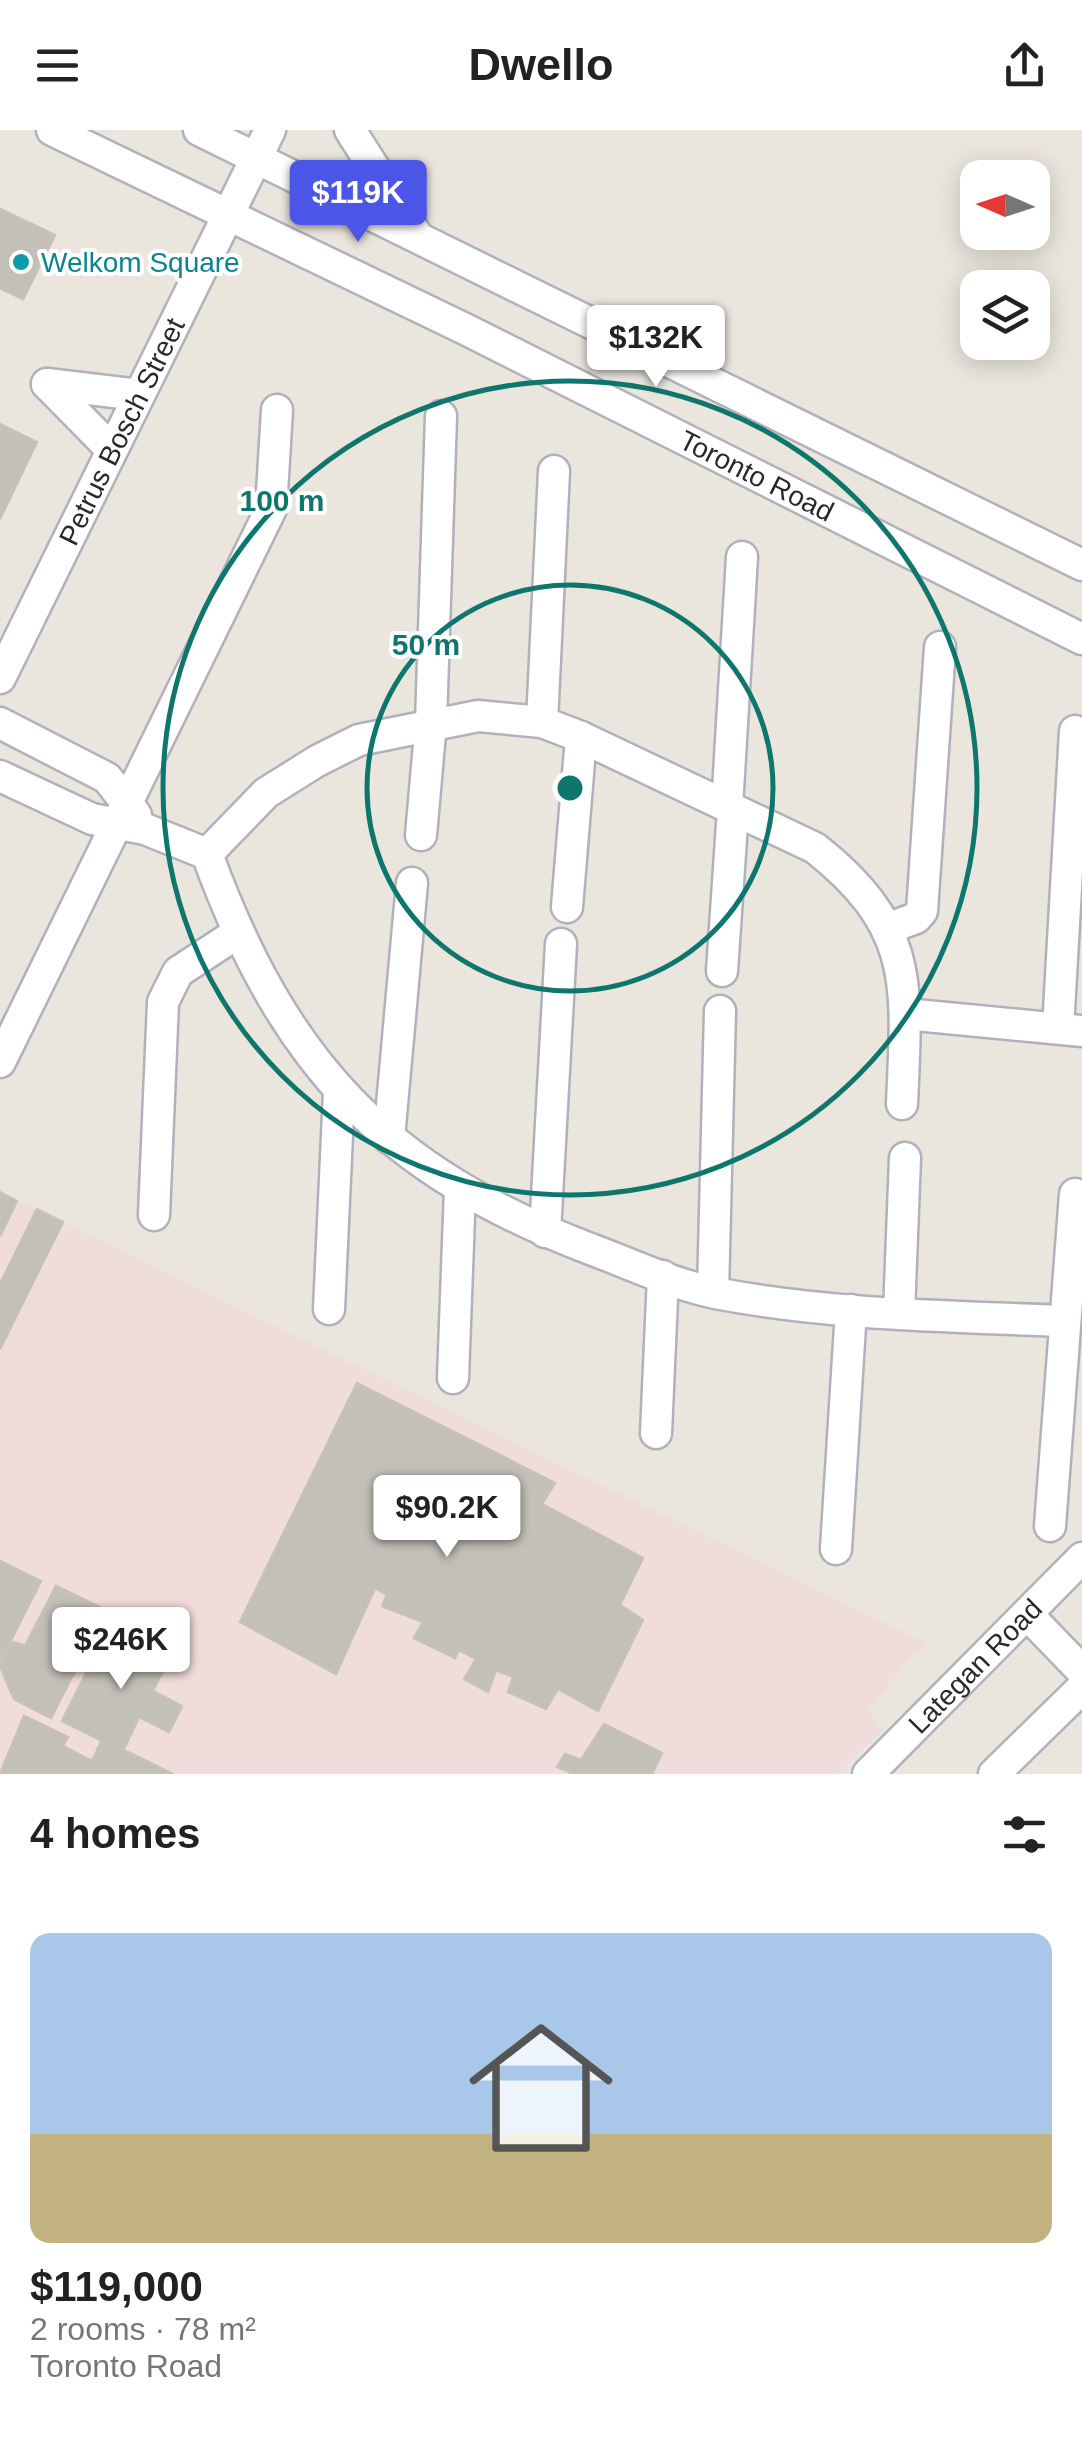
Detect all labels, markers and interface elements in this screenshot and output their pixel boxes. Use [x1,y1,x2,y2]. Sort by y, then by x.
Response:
icon: menu [30,38,85,93]
icon: share [997,38,1052,93]
text: Dwello [468,39,614,90]
pin: $119K [288,160,428,245]
north arrow [960,160,1050,250]
map controls [960,160,1050,360]
text: $119K [312,174,404,210]
place label: Welkom Square [41,247,240,278]
marker: Welkom Square [10,251,32,273]
button: layers [960,270,1050,360]
pin: $132K [586,305,726,390]
street label: Petrus Bosch Street [53,313,191,550]
text: $132K [609,319,703,355]
street label: Toronto Road [674,424,839,528]
text: 100 m [239,484,325,517]
text: 50 m [392,628,460,661]
centre of rings [552,770,588,806]
pin: $90.2K [366,1475,528,1560]
text: $90.2K [395,1489,499,1525]
street label: Lategan Road [902,1593,1048,1740]
pin: $246K [51,1607,191,1692]
text: $246K [74,1621,168,1657]
icon: filters [997,1807,1052,1862]
text: 4 homes [30,1810,200,1857]
icon: home [451,1998,631,2178]
text: $119,000 [30,2263,203,2310]
text: 2 rooms · 78 m² [30,2311,256,2347]
text: Toronto Road [30,2348,222,2384]

